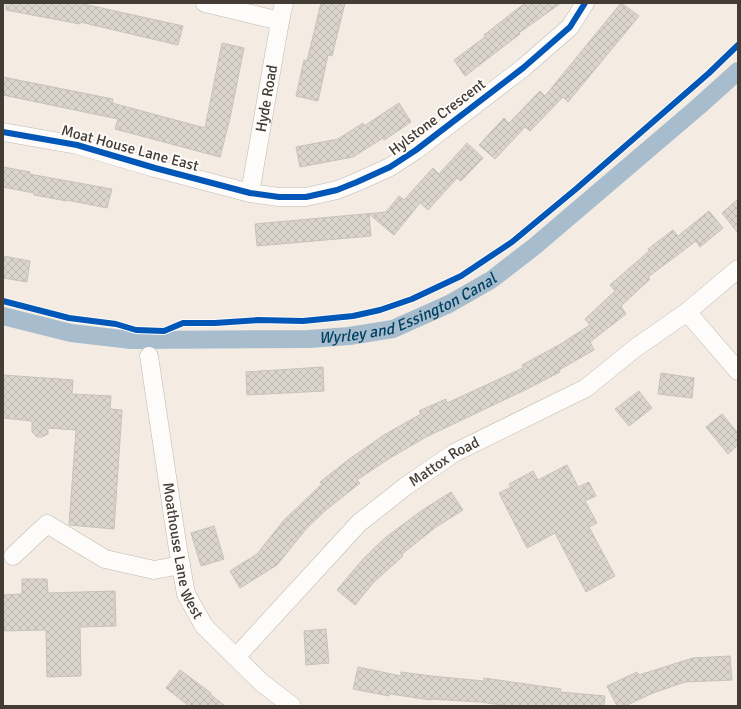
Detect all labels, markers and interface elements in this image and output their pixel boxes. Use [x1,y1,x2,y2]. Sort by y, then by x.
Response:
street label: Hyde Road [252,63,281,133]
street label: Hylstone Crescent [385,75,489,159]
street label: Moat House Lane East [59,121,201,175]
water label: Wyrley and Essington Canal [318,268,502,348]
street label: Mattox Road [405,433,482,490]
street label: Moathouse Lane West [159,481,207,622]

